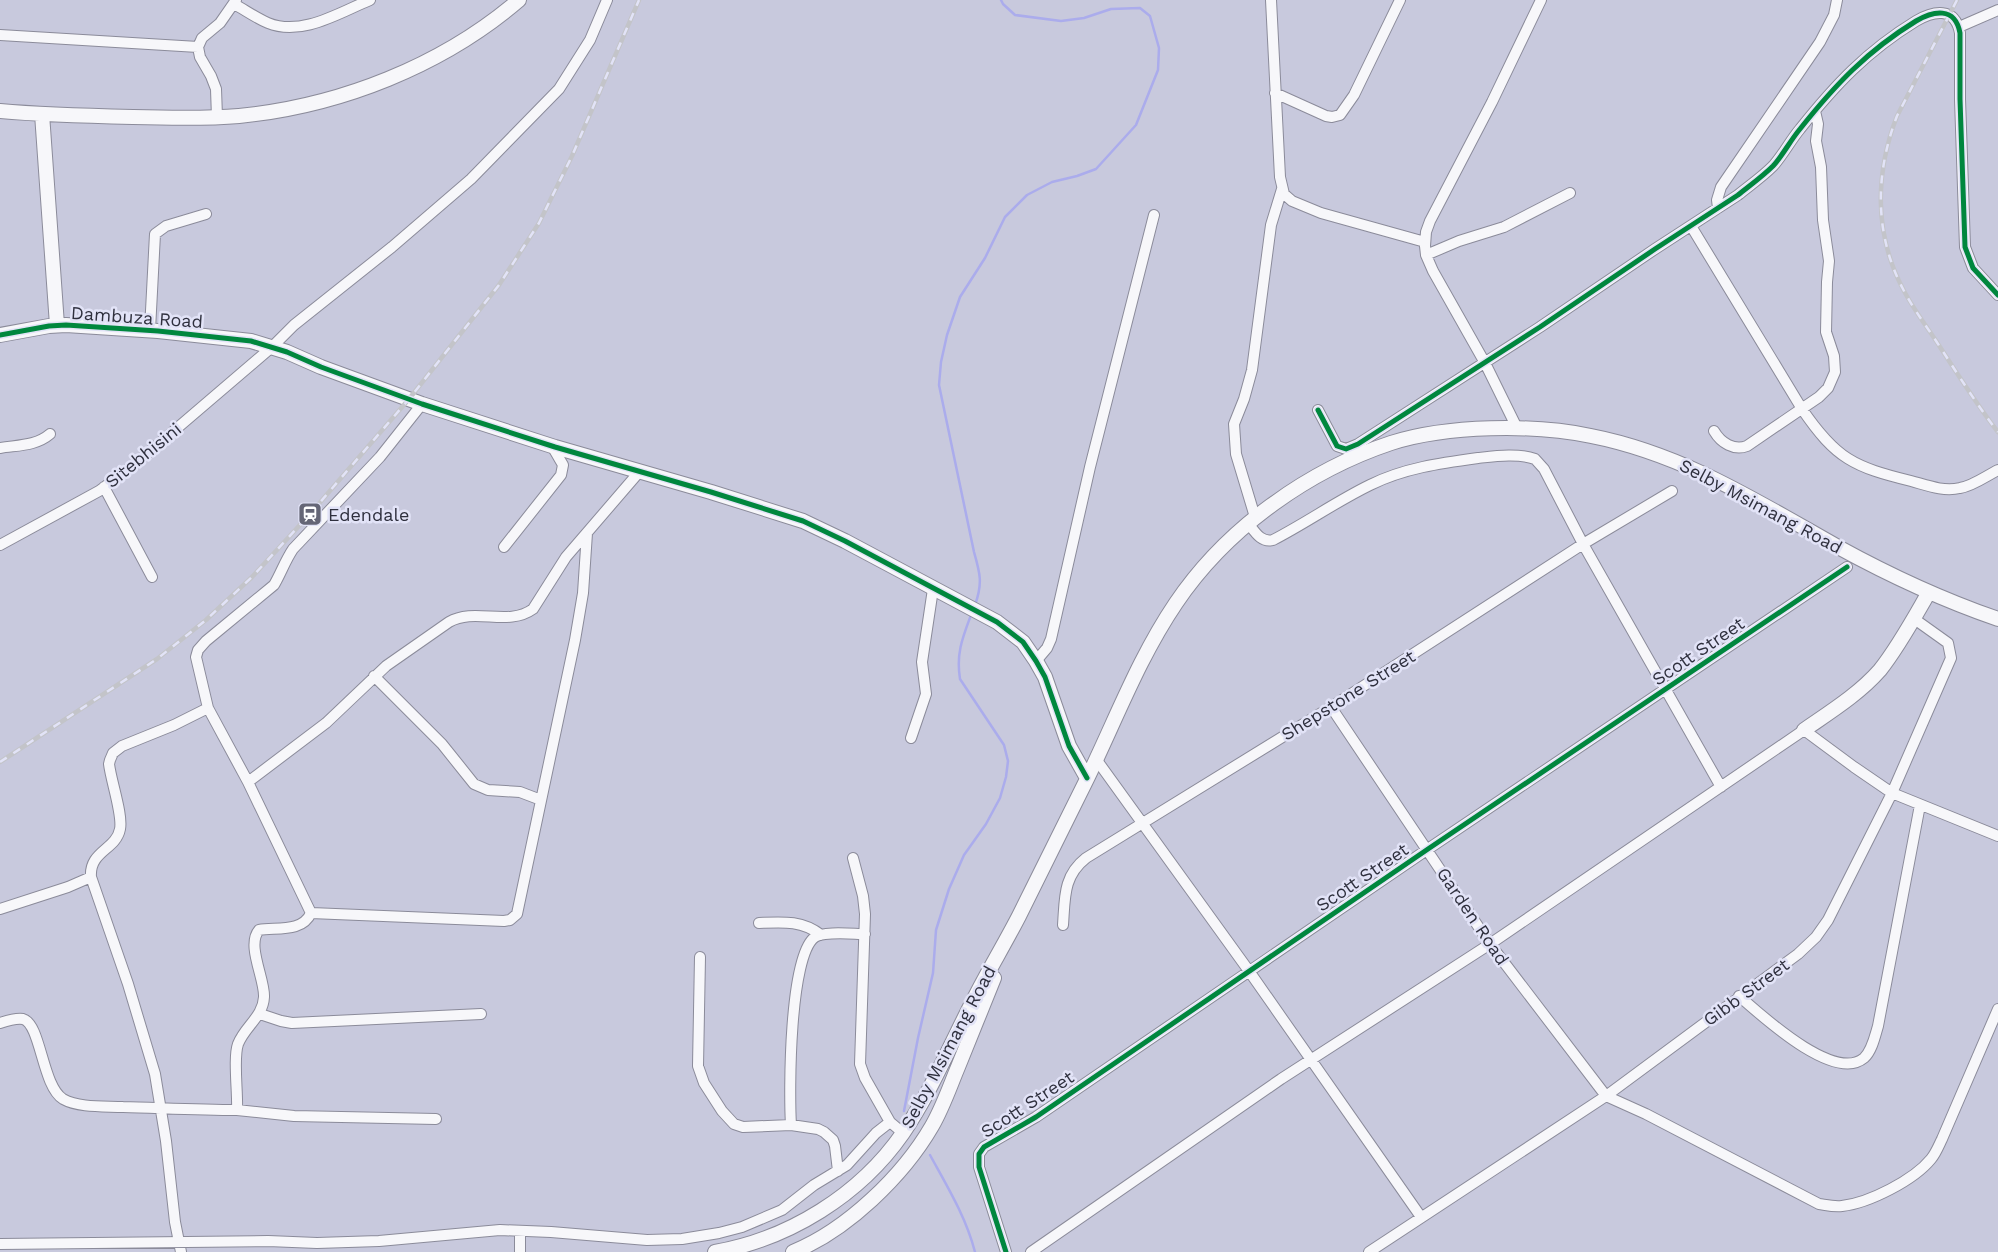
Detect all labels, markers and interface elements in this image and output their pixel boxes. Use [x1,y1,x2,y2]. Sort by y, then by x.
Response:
street label: Dambuza Road [70,302,204,332]
street label: Sitebhisini [101,418,185,492]
street label: Selby Msimang Road [1676,454,1846,558]
station icon: Edendale [297,501,323,527]
place label: Edendale [328,504,409,525]
street label: Scott Street [1648,612,1748,689]
street label: Shepstone Street [1277,645,1419,745]
street label: Scott Street [1312,838,1412,915]
street label: Garden Road [1433,863,1513,969]
street label: Gibb Street [1699,954,1793,1030]
street label: Selby Msimang Road [896,962,1000,1132]
street label: Scott Street [977,1066,1078,1142]

